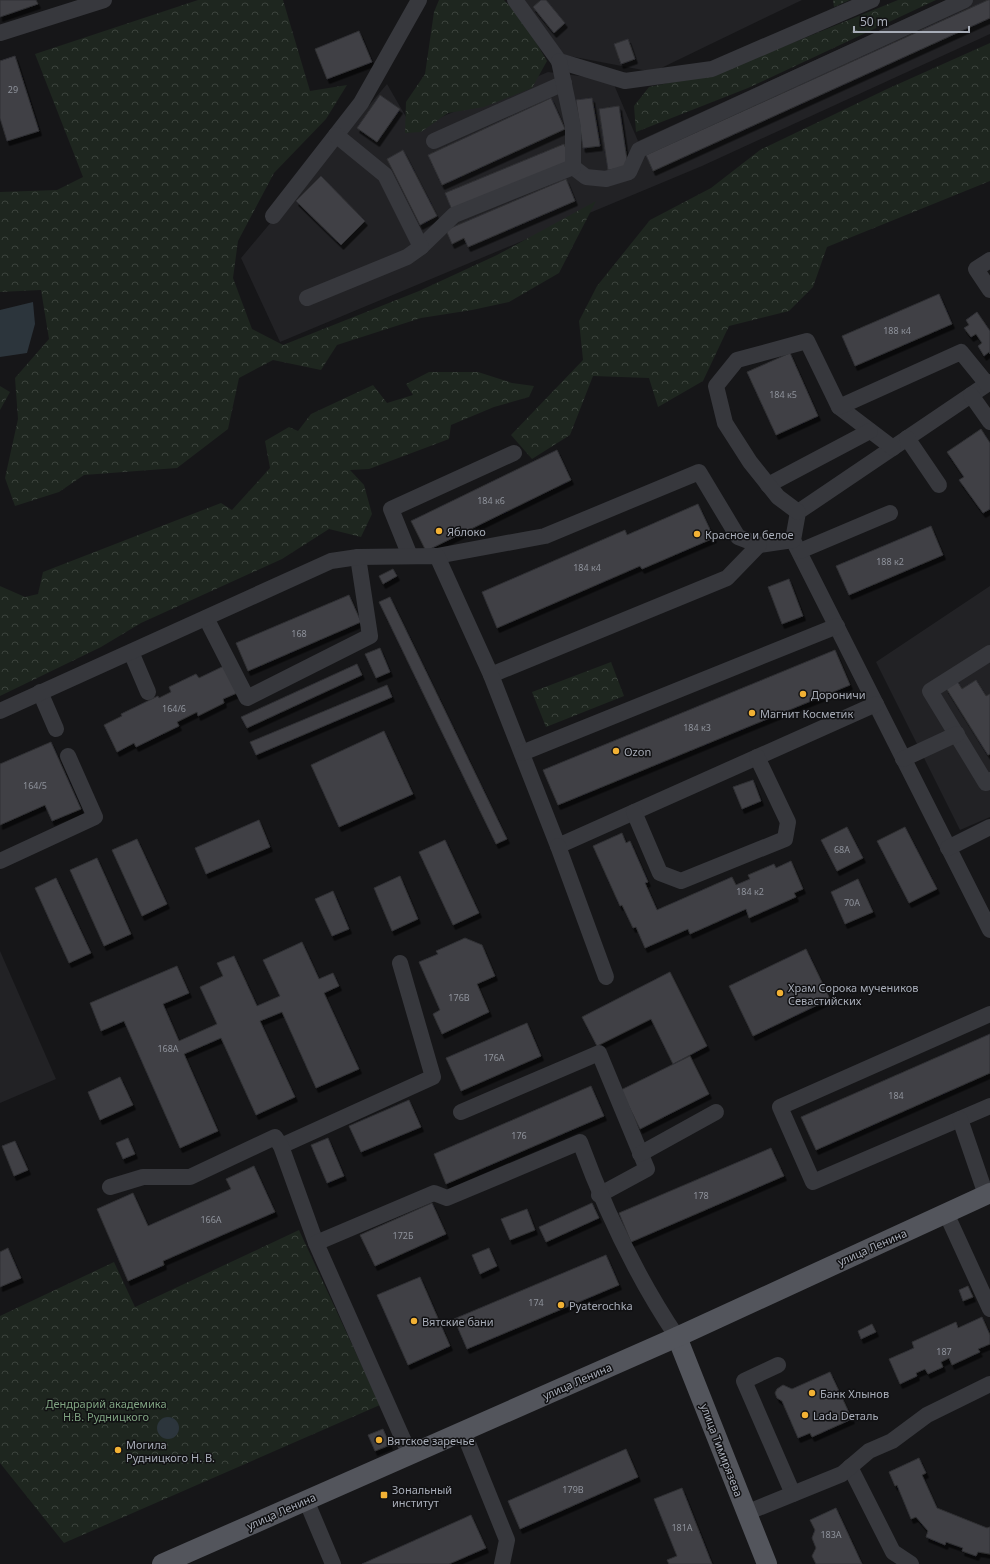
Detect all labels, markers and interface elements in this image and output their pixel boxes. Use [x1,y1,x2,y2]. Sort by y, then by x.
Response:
scale bar [854,8,969,34]
text: 50 m [860,13,888,30]
house number: 29 [8,83,18,96]
house number: 188 к4 [883,324,911,337]
house number: 184 к5 [769,388,797,401]
house number: 184 к6 [477,494,505,507]
place label: Яблоко [447,524,486,539]
marker: Яблоко [434,526,444,536]
place label: Красное и белое [705,527,794,542]
marker: Красное и белое [692,529,702,539]
house number: 188 к2 [876,555,904,568]
house number: 184 к4 [573,561,601,574]
house number: 168 [291,627,307,640]
place label: Дороничи [811,687,866,702]
marker: Дороничи [798,689,808,699]
house number: 164/6 [162,702,186,715]
place label: Магнит Косметик [760,706,853,721]
marker: Магнит Косметик [747,708,757,718]
house number: 184 к3 [683,721,711,734]
place label: Ozon [624,744,651,759]
marker: Ozon [611,746,621,756]
house number: 164/5 [23,779,47,792]
house number: 68А [834,843,850,856]
house number: 184 к2 [736,885,764,898]
house number: 70А [844,896,860,909]
place label: Храм Сорока мучеников Севастийских [788,980,919,1008]
marker: Храм Сорока мучеников Севастийских [775,988,785,998]
house number: 176В [448,991,470,1004]
house number: 168А [157,1042,179,1055]
house number: 176А [483,1051,505,1064]
house number: 184 [888,1089,904,1102]
house number: 176 [511,1129,527,1142]
house number: 178 [693,1189,709,1202]
house number: 166А [200,1213,222,1226]
street label: улица Ленина [835,1225,909,1269]
house number: 172Б [393,1229,414,1242]
house number: 174 [528,1296,544,1309]
place label: Pyaterochka [569,1298,633,1313]
marker: Pyaterochka [556,1300,566,1310]
place label: Вятские бани [422,1314,494,1329]
marker: Вятские бани [409,1316,419,1326]
house number: 187 [936,1345,952,1358]
street label: улица Ленина [540,1359,614,1403]
place label: Банк Хлынов [820,1386,889,1401]
marker: Банк Хлынов [807,1388,817,1398]
park label: Дендрарий академика Н.В. Рудницкого [45,1396,167,1424]
street label: улица Тимирязева [697,1401,747,1499]
place label: Lada Dеталь [813,1408,878,1423]
marker: Lada Dеталь [800,1410,810,1420]
place label: Вятское заречье [387,1433,475,1448]
marker: Вятское заречье [374,1435,384,1445]
place label: Могила Рудницкого Н. В. [126,1437,215,1465]
marker: Могила Рудницкого Н. В. [113,1445,123,1455]
place label: Зональный институт [392,1482,452,1510]
house number: 179В [562,1483,584,1496]
street label: улица Ленина [244,1489,318,1533]
marker: Зональный институт [379,1490,389,1500]
house number: 181А [671,1521,693,1534]
house number: 183А [820,1528,842,1541]

